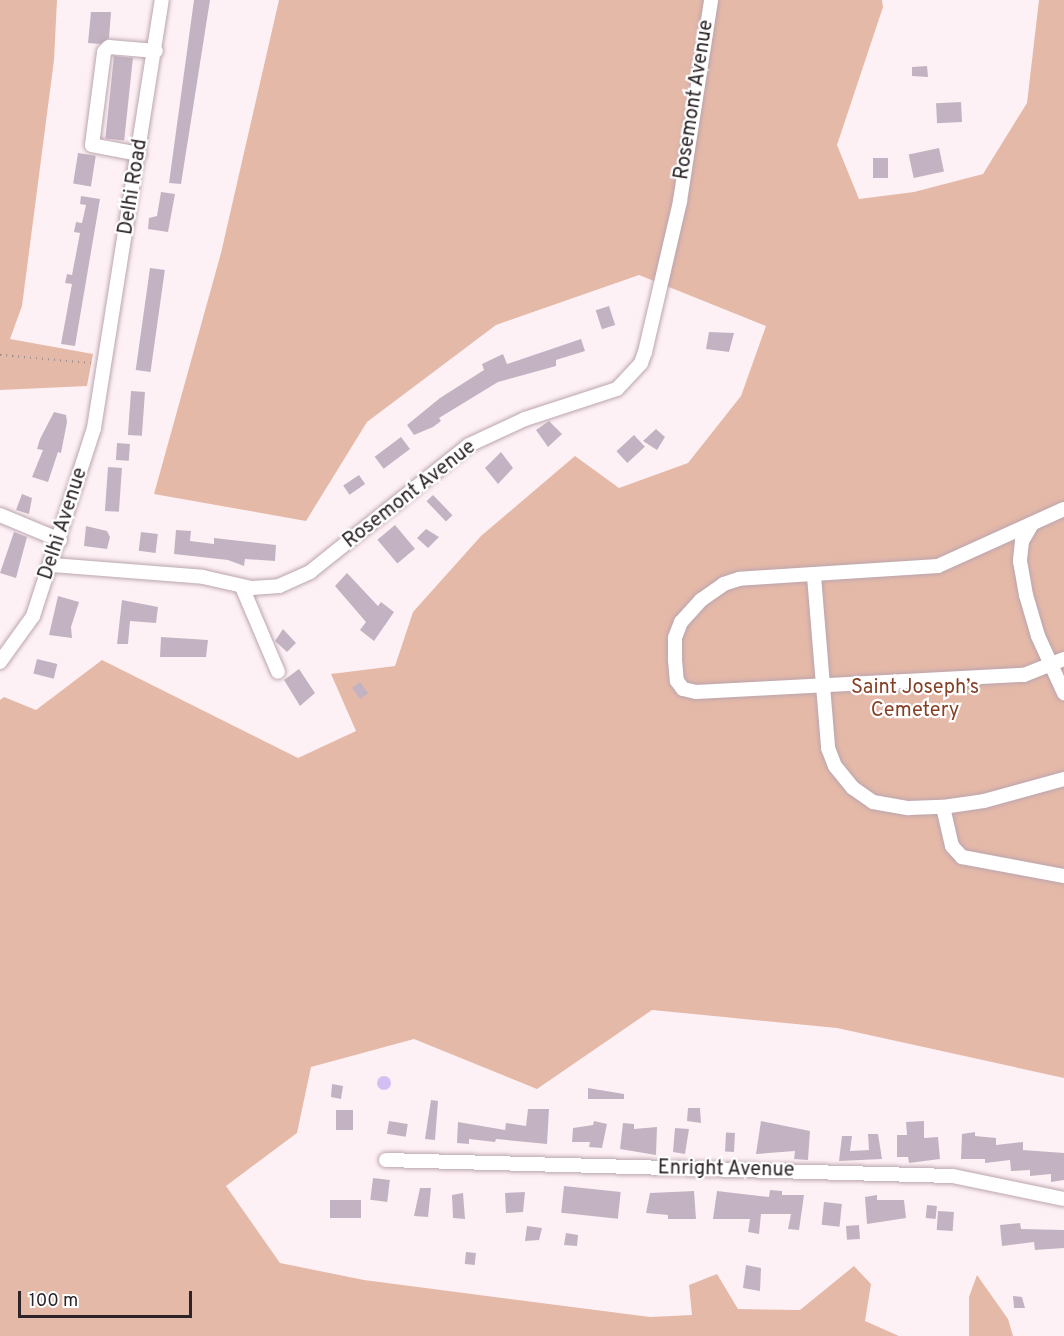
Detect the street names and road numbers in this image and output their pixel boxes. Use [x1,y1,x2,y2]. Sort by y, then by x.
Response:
street label: Rosemont Avenue [670,18,720,182]
street label: Delhi Road [115,137,153,237]
street label: Rosemont Avenue [339,436,481,554]
street label: Delhi Avenue [34,464,94,584]
street label: Enright Avenue [657,1157,795,1183]

